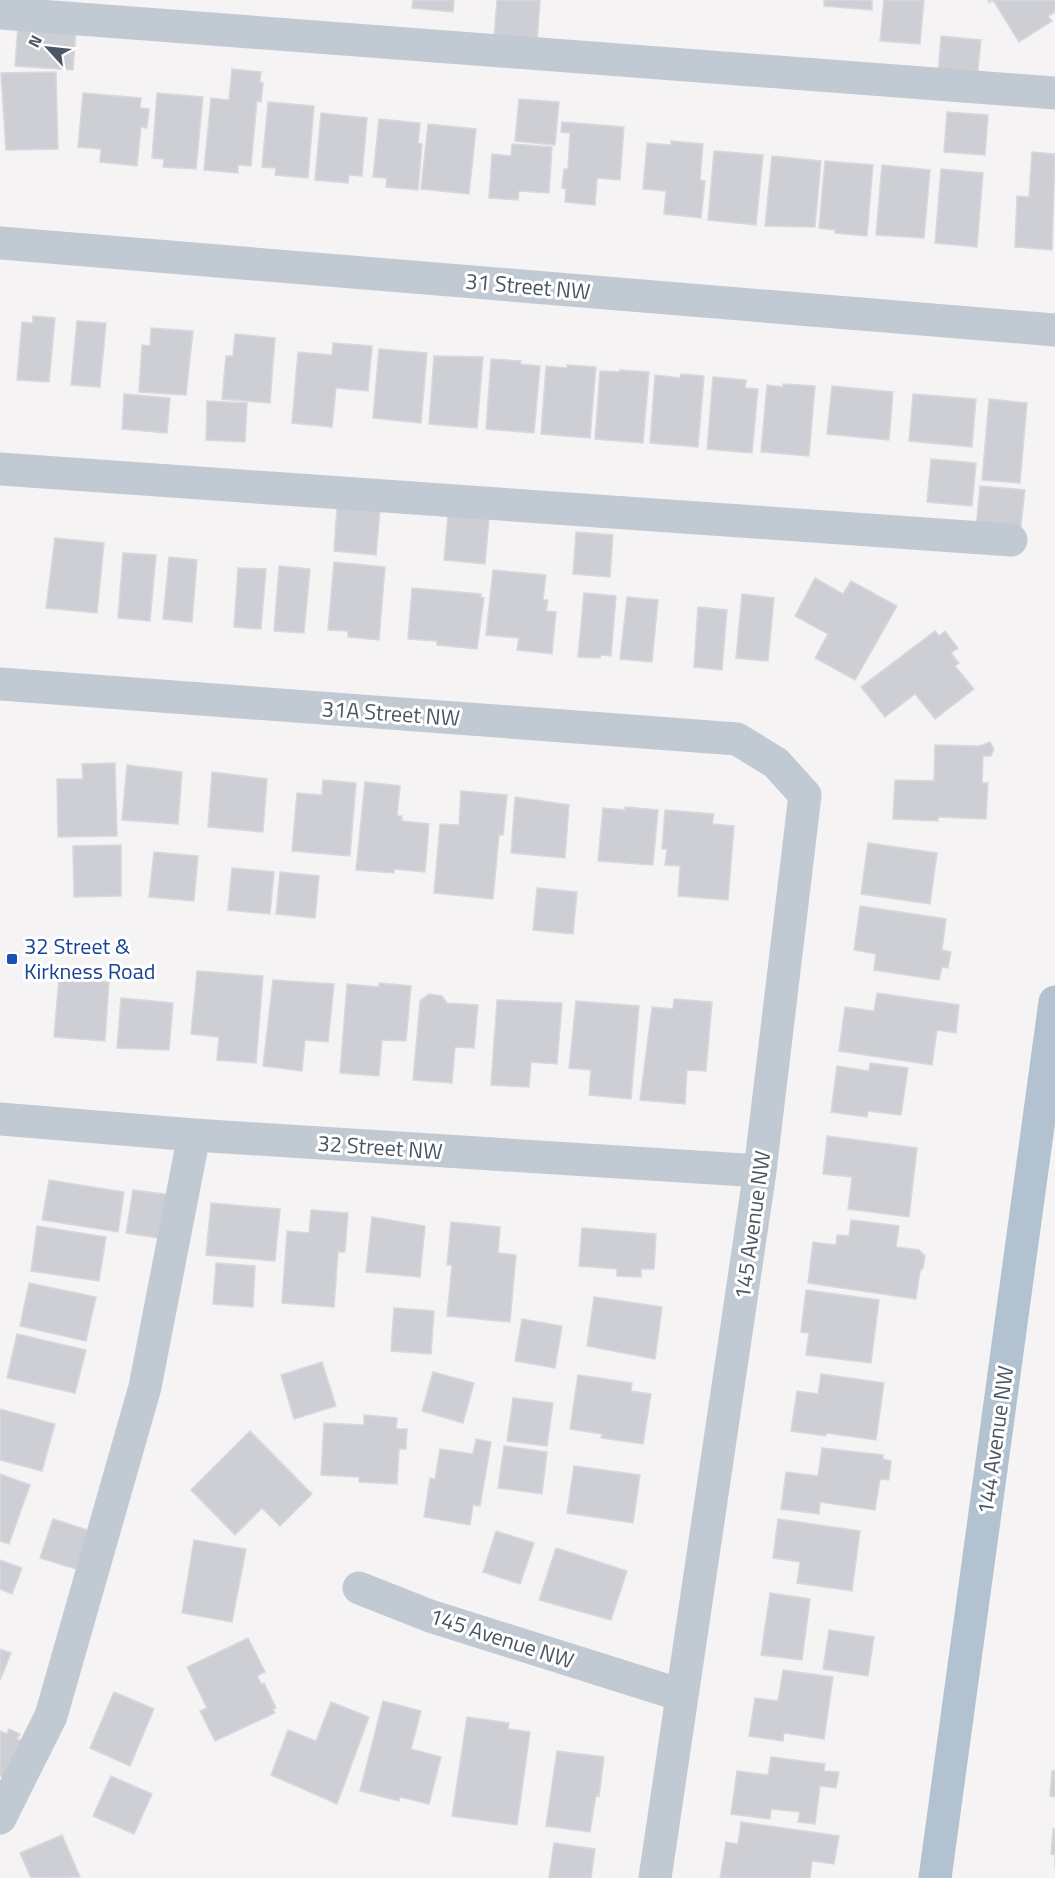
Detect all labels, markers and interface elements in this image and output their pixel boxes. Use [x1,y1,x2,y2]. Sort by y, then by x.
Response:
north arrow [18,18,78,78]
text: N [21,31,48,52]
street label: 31 Street NW [464,264,592,308]
street label: 31A Street NW [321,691,461,735]
place label: 32 Street & Kirkness Road [24,929,155,988]
marker: 32 Street & Kirkness Road [5,952,19,966]
street label: 32 Street NW [316,1126,444,1168]
street label: 145 Avenue NW [725,1148,779,1302]
street label: 144 Avenue NW [968,1363,1022,1517]
street label: 145 Avenue NW [425,1599,579,1677]

